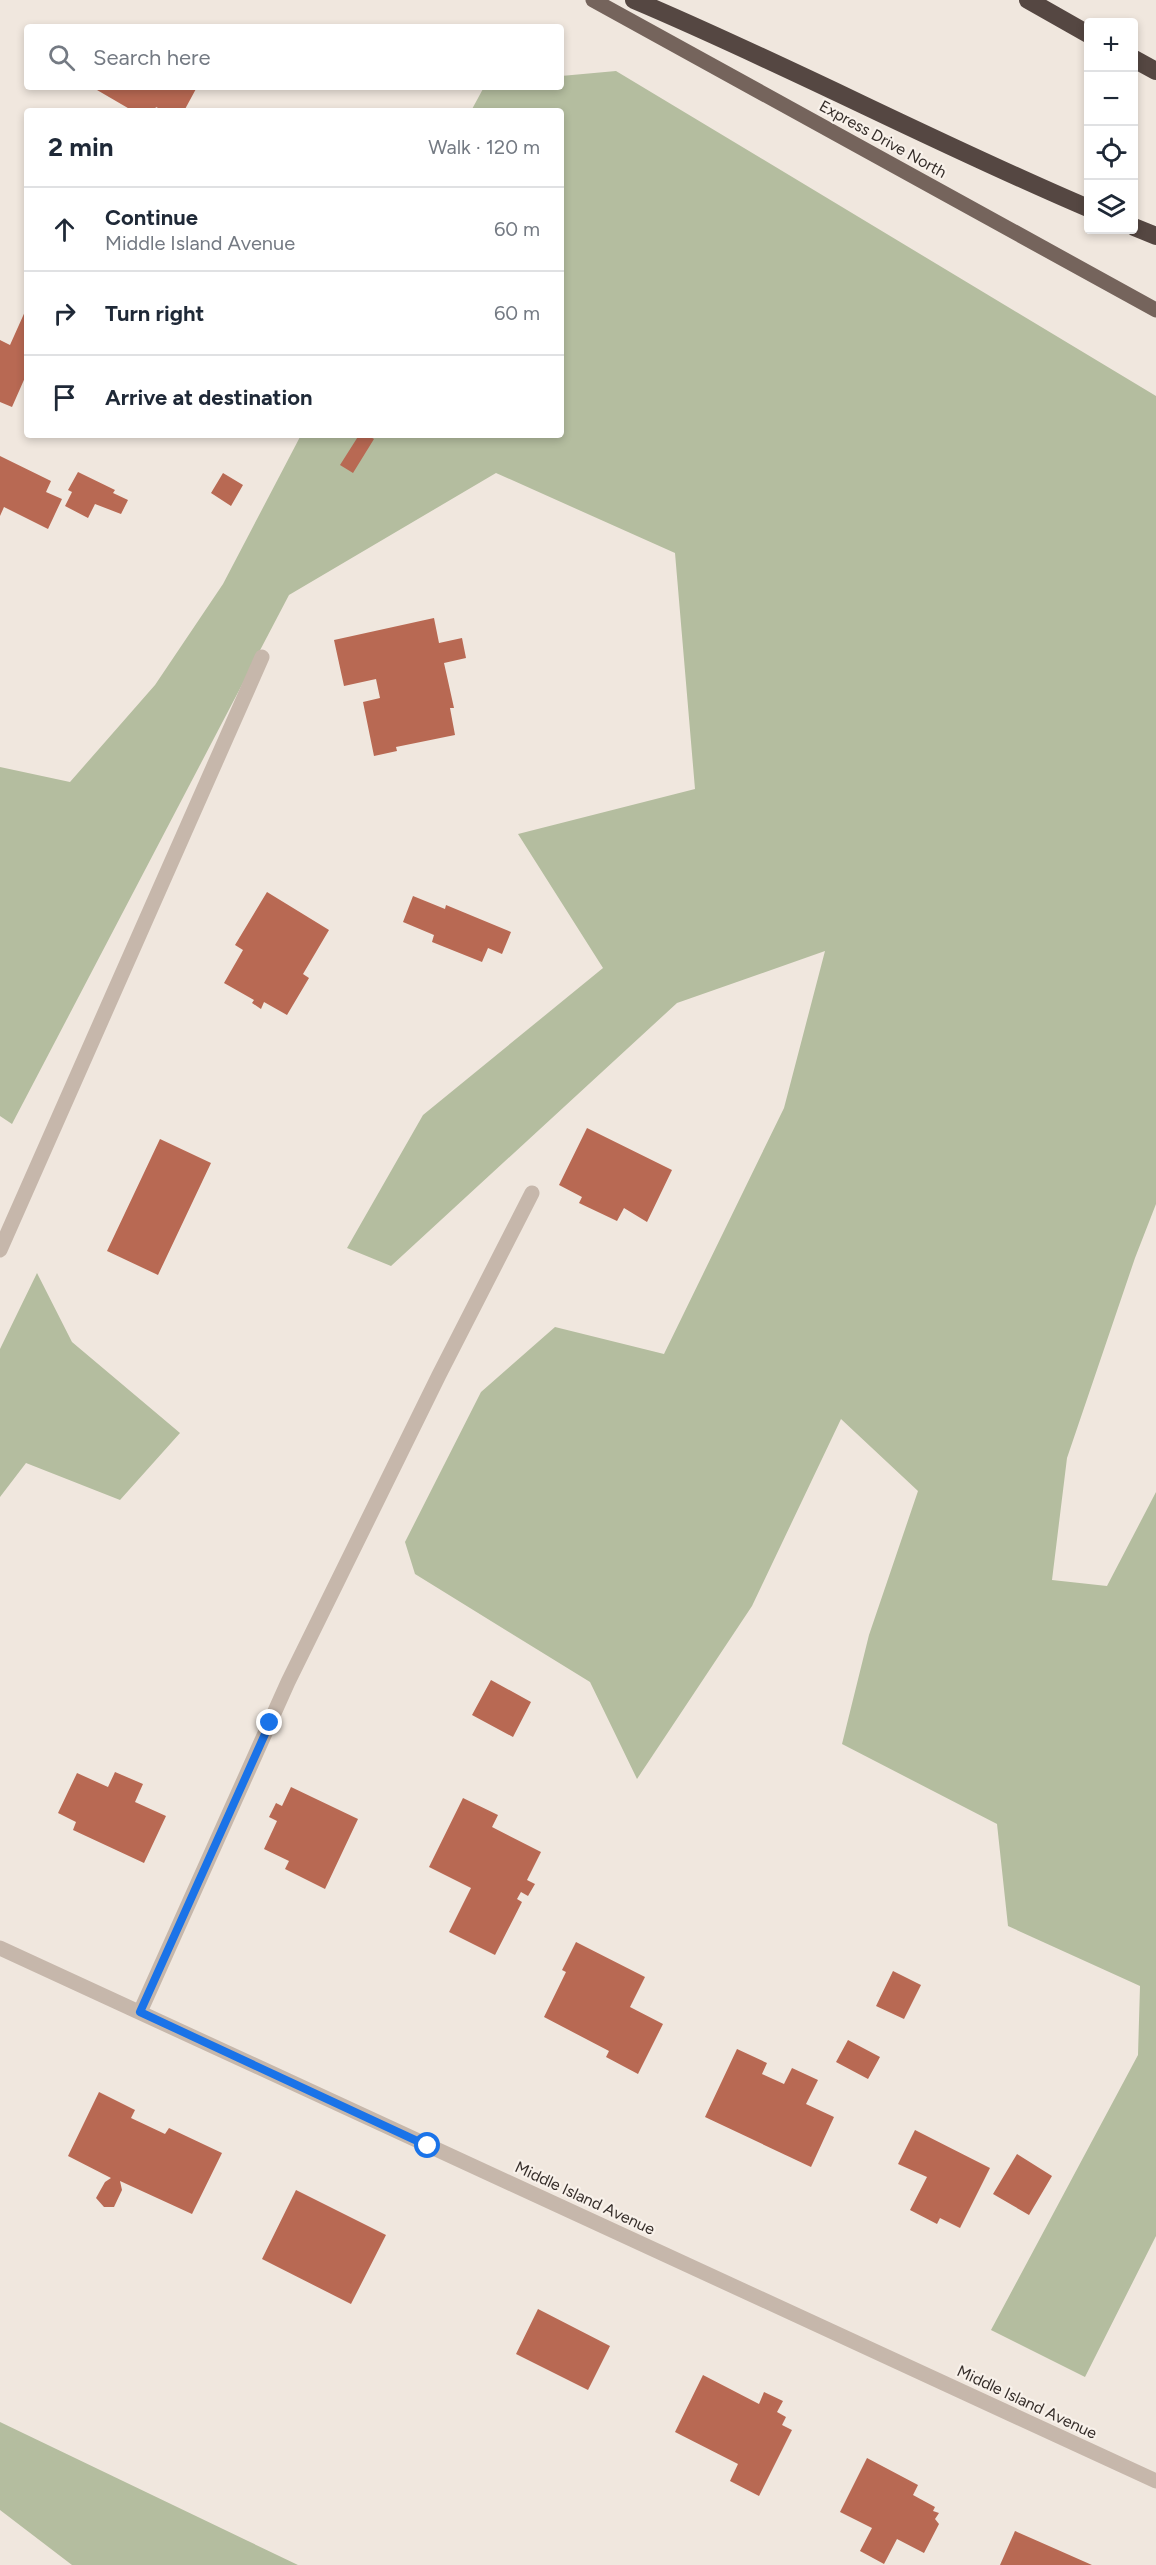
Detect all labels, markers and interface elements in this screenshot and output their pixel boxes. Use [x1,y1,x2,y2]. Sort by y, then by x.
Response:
map controls [1084,18,1138,234]
button: + [1084,18,1138,72]
search box [24,24,564,90]
icon: search [45,41,78,74]
text: Search here [93,44,211,71]
button: − [1084,72,1138,126]
street label: Express Drive North [816,96,950,182]
button: locate [1084,126,1138,180]
text: 2 min [48,131,114,163]
text: Walk · 120 m [428,135,540,159]
button: layers [1084,180,1138,234]
text: Continue [105,204,198,231]
icon: ahead [48,213,81,246]
text: 60 m [494,217,540,241]
text: Middle Island Avenue [105,231,295,255]
icon: right [48,297,81,330]
text: Turn right [105,300,204,327]
text: 60 m [494,301,540,325]
icon: arrive [48,381,81,414]
text: Arrive at destination [105,384,313,411]
route end [256,1709,282,1735]
route start [414,2132,440,2158]
street label: Middle Island Avenue [512,2157,658,2239]
street label: Middle Island Avenue [954,2361,1100,2443]

